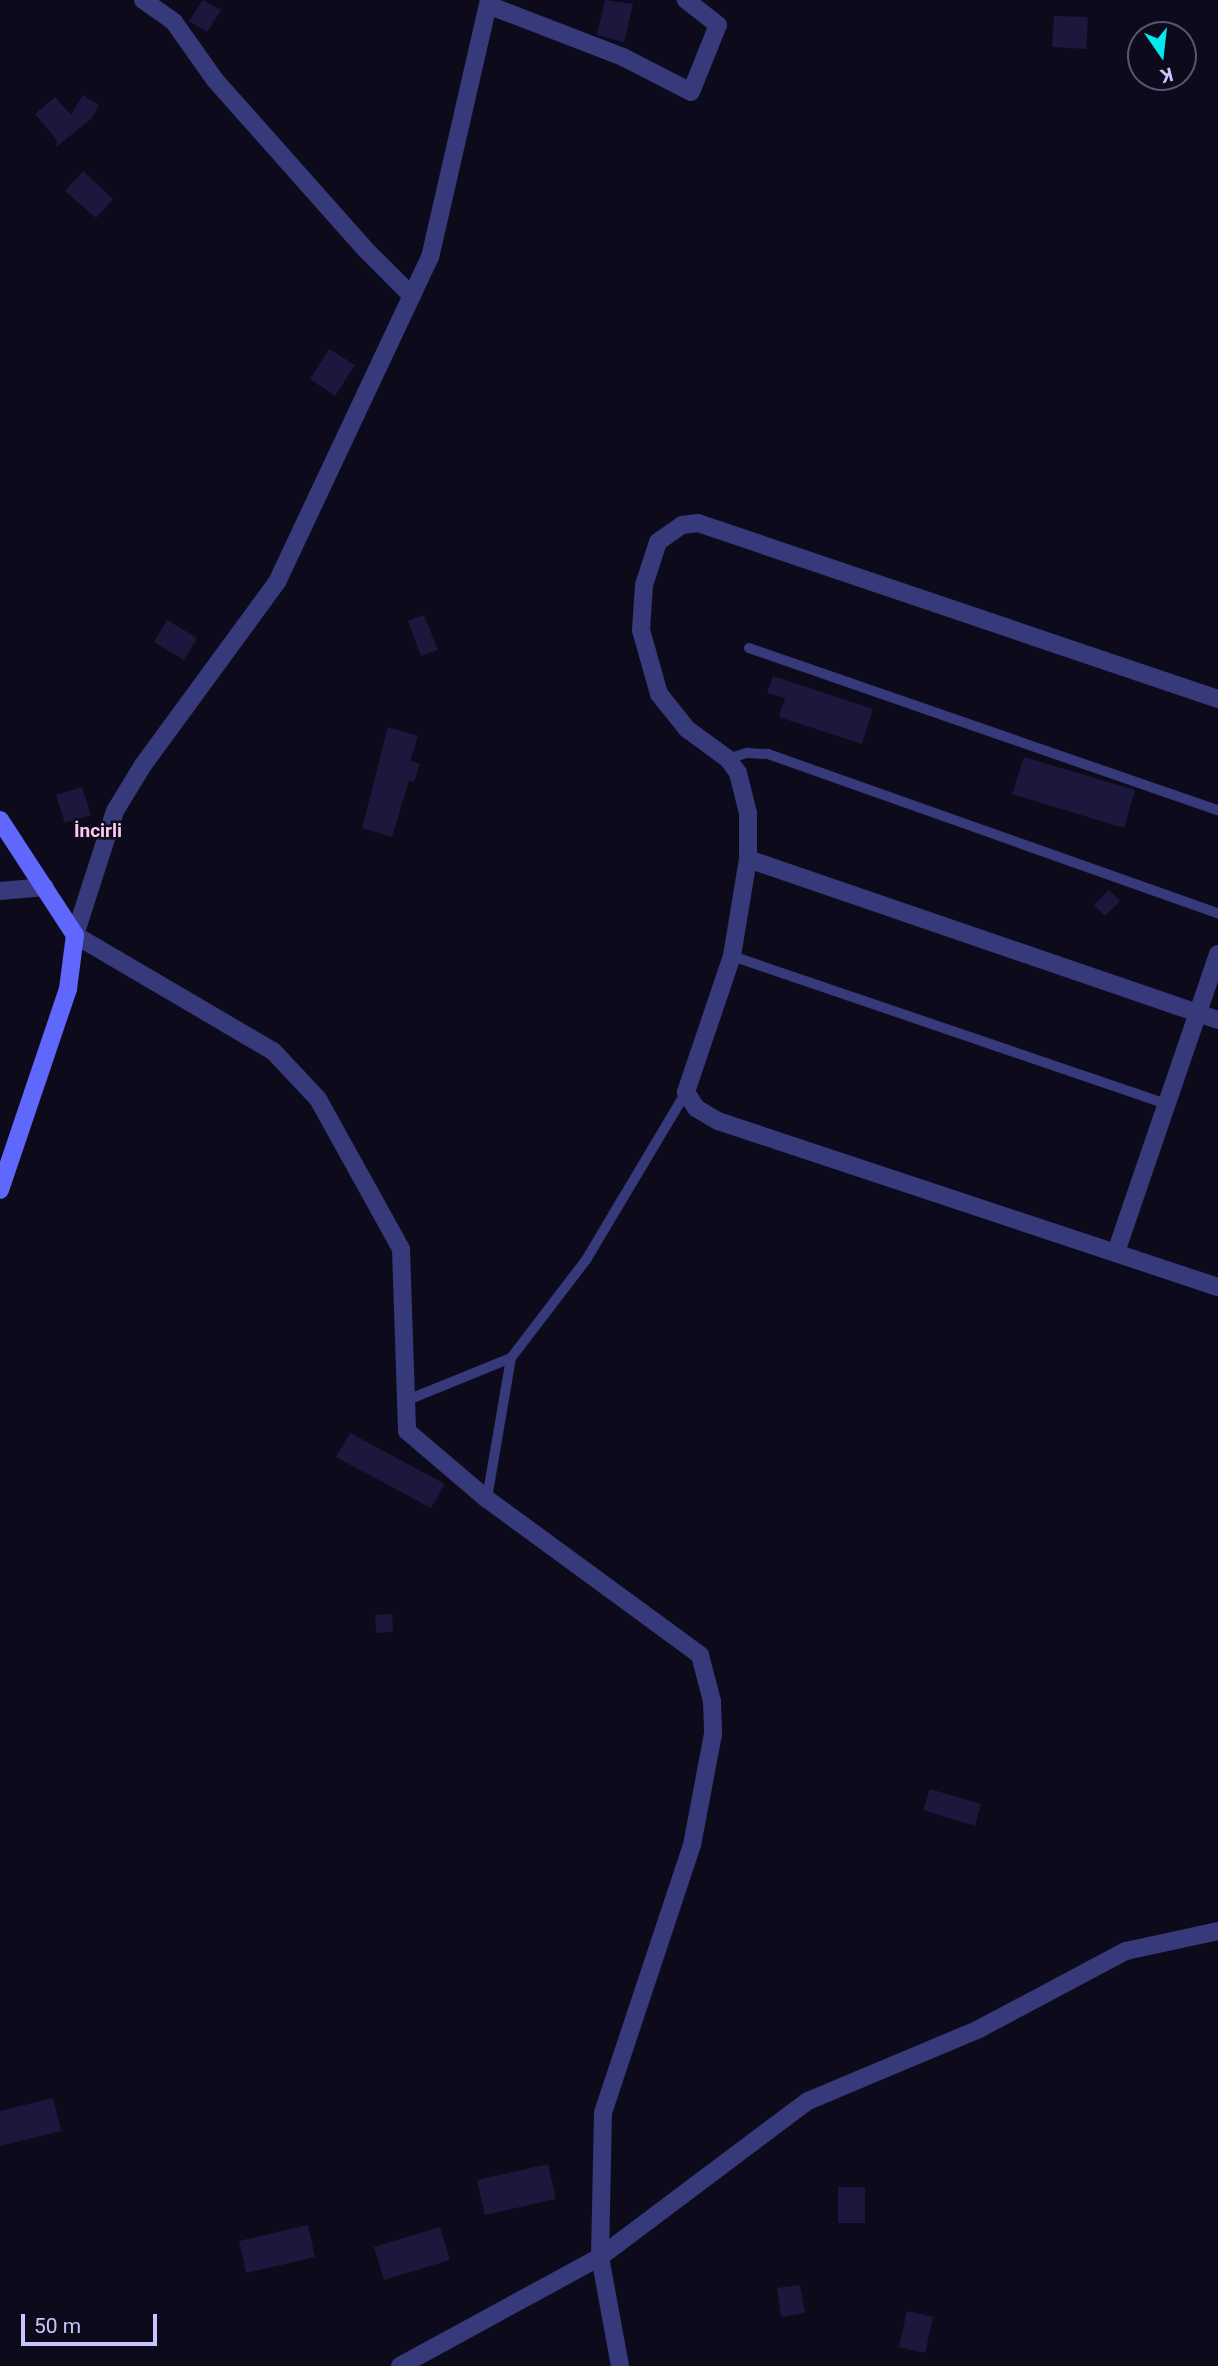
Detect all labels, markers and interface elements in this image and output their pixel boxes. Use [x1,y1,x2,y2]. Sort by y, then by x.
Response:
north arrow [1127,21,1197,91]
text: K [1158,62,1175,88]
district label: İncirli [74,820,122,842]
scale bar [24,2300,161,2344]
text: 50 m [34,2314,81,2338]

